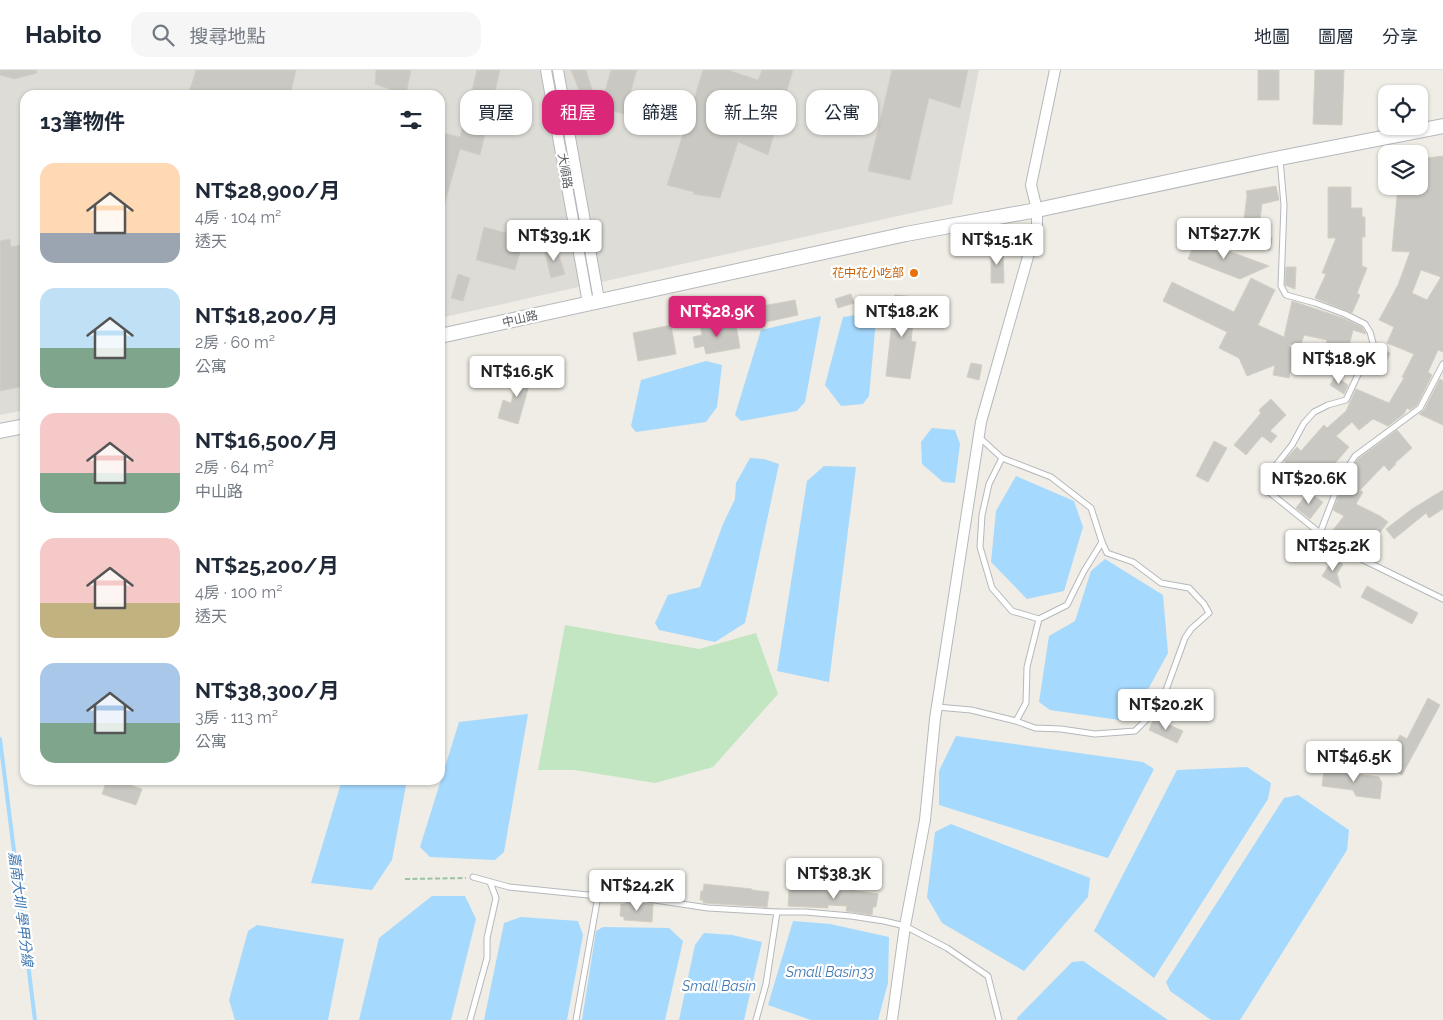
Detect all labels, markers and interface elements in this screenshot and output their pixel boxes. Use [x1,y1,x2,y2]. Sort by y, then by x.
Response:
search box [131,12,481,57]
text: Habito [25,20,101,49]
icon: search [149,21,177,49]
text: 搜尋地點 [189,25,265,47]
text: 地圖 [1254,26,1290,47]
text: 圖層 [1318,26,1354,47]
text: 分享 [1382,26,1418,47]
map controls [1378,85,1428,195]
button: locate [1378,85,1428,135]
chip: 買屋 [460,90,532,135]
chip: 租屋 [542,90,614,135]
chip: 篩選 [624,90,696,135]
chip: 新上架 [706,90,796,135]
chip: 公寓 [806,90,878,135]
icon: filters [397,106,425,134]
text: 13筆物件 [40,109,125,134]
button: layers [1378,145,1428,195]
street label: 大順路 [555,152,575,190]
text: NT$28,900/月 [195,178,340,203]
icon: home [80,183,140,243]
text: 4房 · 104 m² [195,208,281,227]
pin: NT$27.7K [1172,218,1276,260]
pin: NT$39.1K [502,220,606,262]
pin: NT$15.1K [945,224,1049,266]
text: NT$27.7K [1188,224,1260,243]
text: NT$39.1K [518,226,590,245]
text: NT$15.1K [961,230,1033,249]
text: 透天 [195,232,227,251]
place label: 花中花小吃部 [832,266,904,280]
marker: 花中花小吃部 [908,267,920,279]
pin: NT$28.9K [665,296,769,338]
pin: NT$18.2K [850,296,954,338]
text: NT$28.9K [680,302,754,321]
text: NT$18.2K [865,302,939,321]
text: NT$18,200/月 [195,303,338,328]
icon: home [80,308,140,368]
street label: 中山路 [501,308,539,330]
text: 2房 · 60 m² [195,333,275,352]
pin: NT$18.9K [1287,342,1391,385]
text: NT$18.9K [1302,349,1376,368]
pin: NT$16.5K [465,356,569,398]
text: 公寓 [195,357,227,376]
text: NT$16.5K [480,362,554,381]
text: NT$16,500/月 [195,428,338,453]
icon: home [80,433,140,493]
text: 2房 · 64 m² [195,458,274,477]
pin: NT$20.6K [1257,462,1361,505]
text: NT$20.6K [1271,469,1347,488]
text: 中山路 [195,482,243,501]
pin: NT$25.2K [1281,530,1385,572]
text: NT$25.2K [1296,536,1370,555]
text: NT$25,200/月 [195,553,339,578]
icon: home [80,558,140,618]
text: 4房 · 100 m² [195,583,282,602]
text: 透天 [195,607,227,626]
text: NT$38,300/月 [195,678,339,703]
icon: home [80,683,140,743]
pin: NT$20.2K [1114,688,1218,731]
text: NT$20.2K [1129,695,1203,714]
text: 3房 · 113 m² [195,708,278,727]
text: 公寓 [195,732,227,751]
pin: NT$46.5K [1302,740,1406,783]
text: NT$46.5K [1317,747,1391,766]
water label: 嘉南大圳 學甲分線 [6,851,36,969]
pin: NT$38.3K [782,858,886,900]
text: NT$38.3K [797,864,871,883]
pin: NT$24.2K [585,870,689,912]
text: NT$24.2K [600,876,674,895]
water label: Small Basin33 [785,964,874,980]
water label: Small Basin [681,978,756,994]

